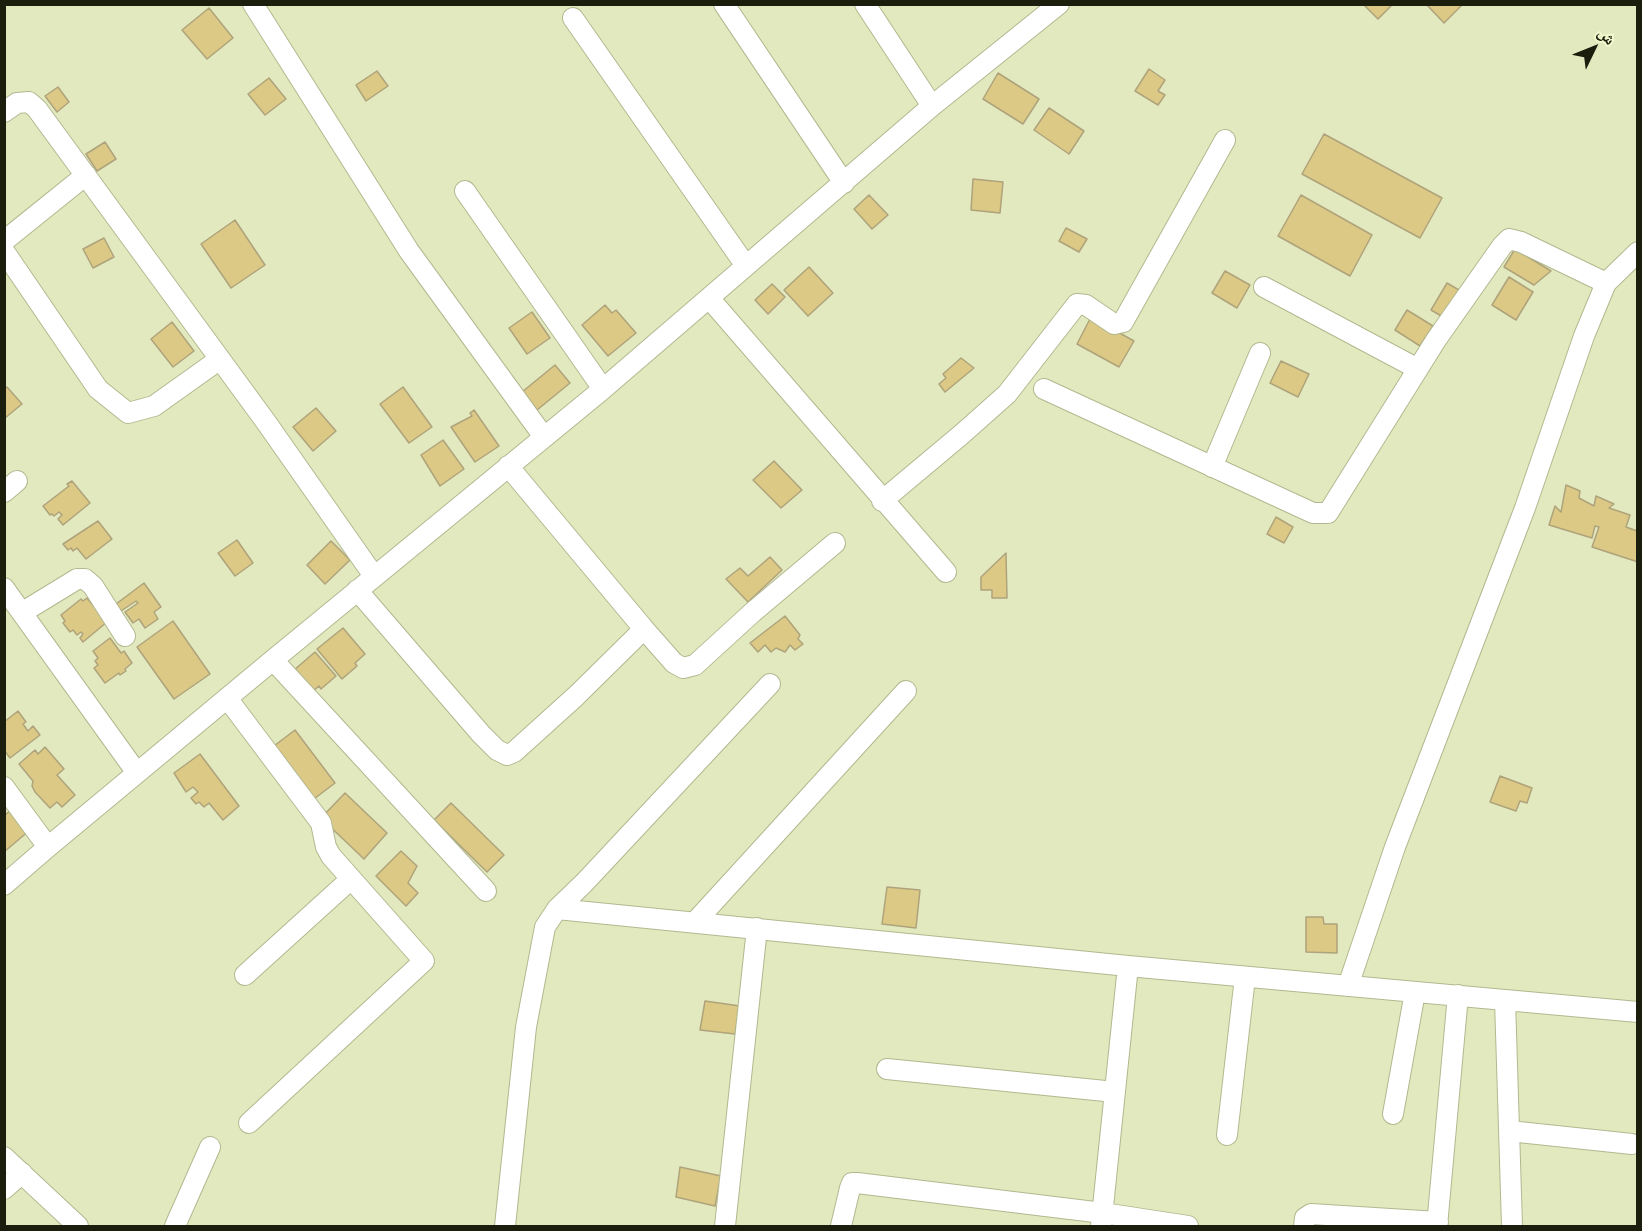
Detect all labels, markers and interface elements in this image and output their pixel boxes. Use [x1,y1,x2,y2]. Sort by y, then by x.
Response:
north arrow [1564,18,1624,78]
text: ش [1593,22,1621,49]

